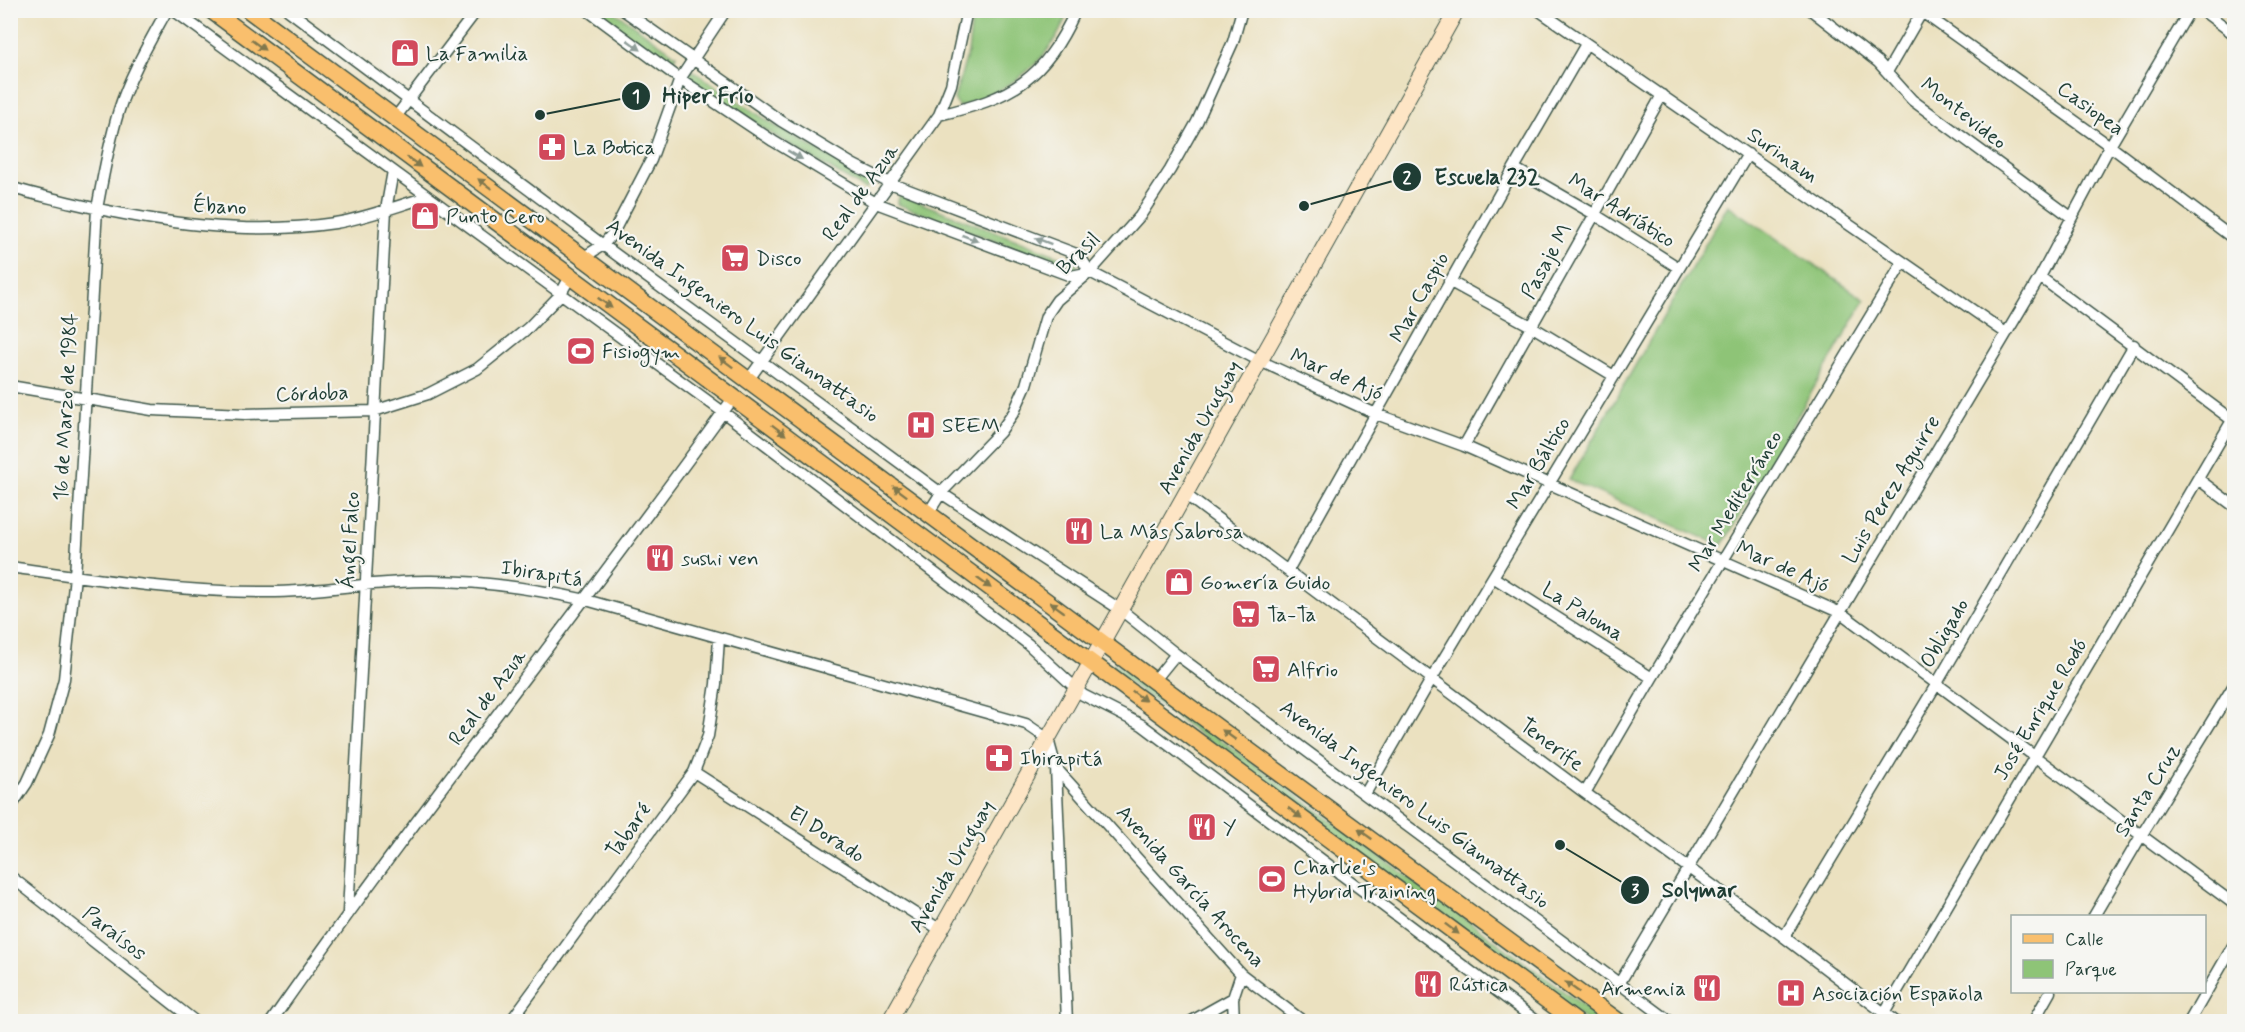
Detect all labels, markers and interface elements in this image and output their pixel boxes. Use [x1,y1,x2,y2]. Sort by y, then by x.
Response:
shop icon: La Familia [389,37,421,69]
one-way arrow [250,39,266,52]
one-way arrow [625,39,641,51]
place label: La Familia [426,40,528,68]
street label: Montevideo [1914,71,2012,156]
street label: Casiopea [2051,75,2130,143]
callout: Hiper Frío [621,76,766,116]
text: Hiper Frío [662,83,754,111]
text: 1 [632,85,640,109]
street label: Surinam [1741,121,1823,190]
pharmacy icon: La Botica [536,131,568,163]
place label: La Botica [573,134,655,162]
street label: Real de Azua [816,138,906,247]
one-way arrow [787,149,803,160]
one-way arrow [407,155,422,167]
callout: Escuela 232 [1392,157,1552,197]
text: Escuela 232 [1434,164,1540,192]
text: 2 [1403,166,1412,190]
street label: Mar Adriático [1563,167,1680,255]
one-way arrow [477,178,493,190]
street label: Ébano [192,192,247,222]
shop icon: Punto Cero [409,200,441,232]
place label: Punto Cero [446,203,545,231]
street label: Avenida Ingeniero Luis Giannattasio [599,212,885,431]
street label: Pasaje M [1515,219,1579,304]
street label: Brasil [1051,226,1107,282]
one-way arrow [961,234,979,244]
one-way arrow [1034,236,1052,245]
supermarket icon: Disco [719,242,751,274]
place label: Disco [756,245,801,273]
street label: Mar Caspio [1383,247,1456,348]
one-way arrow [596,297,612,309]
street label: 16 de Marzo de 1984 [47,312,85,502]
sports icon: Fisiogym [565,335,597,367]
place label: Fisiogym [602,338,680,367]
street label: Mar de Ajó [1286,342,1388,408]
one-way arrow [718,356,734,368]
street label: Avenida Uruguay [1152,356,1250,500]
street label: Córdoba [275,379,349,409]
hospital icon: SEEM [905,409,937,441]
street label: Luis Perez Aguirre [1836,410,1948,570]
place label: SEEM [942,412,1000,440]
street label: Mar Báltico [1500,412,1577,515]
one-way arrow [772,424,787,436]
street label: Mar Mediterráneo [1682,425,1789,578]
one-way arrow [892,485,907,497]
street label: Ángel Falco [333,491,369,589]
restaurant icon: La Más Sabrosa [1063,515,1095,547]
place label: La Más Sabrosa [1100,518,1243,546]
street label: Mar de Ajó [1732,534,1834,600]
restaurant icon: sushi ven [644,542,676,574]
place label: sushi ven [681,545,759,573]
street label: Ibirapitá [499,554,585,594]
shop icon: Gomería Guido [1163,566,1195,598]
place label: Gomería Guido [1200,569,1331,597]
one-way arrow [976,576,991,588]
street label: La Paloma [1536,576,1629,648]
street label: Obligado [1914,594,1976,673]
supermarket icon: Ta-Ta [1230,598,1262,630]
one-way arrow [1049,601,1064,613]
place label: Ta-Ta [1267,601,1316,629]
street label: José Enrique Rodó [1987,633,2094,786]
street label: Real de Azua [442,643,534,752]
supermarket icon: Alfrio [1250,653,1282,685]
place label: Alfrio [1287,656,1338,684]
one-way arrow [1131,690,1146,702]
street label: Avenida Ingeniero Luis Giannattasio [1273,694,1555,917]
street label: Tenerife [1514,711,1589,778]
one-way arrow [1221,729,1236,741]
street label: Santa Cruz [2108,738,2188,842]
pharmacy icon: Ibirapitá [983,742,1015,774]
place label: Ibirapitá [1020,745,1103,773]
street label: Avenida Uruguay [903,795,1003,939]
street label: Tabaré [599,797,658,864]
street label: Avenida García Arocena [1110,799,1271,974]
street label: El Dorado [783,800,870,870]
one-way arrow [1288,806,1303,818]
restaurant icon: Y [1186,811,1218,843]
place label: Y [1223,814,1237,842]
one-way arrow [1357,828,1373,840]
place label: Charlie's Hybrid Training [1293,854,1436,906]
sports icon: Charlie's Hybrid Training [1256,863,1288,895]
callout: Solymar [1620,870,1748,910]
text: Solymar [1662,877,1737,905]
text: 3 [1631,879,1640,903]
street label: Paraísos [76,900,152,968]
legend [2011,915,2206,993]
one-way arrow [1443,923,1459,935]
text: Calle [2065,928,2104,952]
text: Parque [2065,958,2117,982]
restaurant icon: Rústica [1412,968,1444,1000]
place label: Rústica [1449,971,1509,999]
restaurant icon: Armenia [1691,972,1723,1004]
place label: Armenia [1601,975,1686,1003]
hospital icon: Asociación Española [1775,977,1807,1009]
place label: Asociación Española [1812,980,1983,1008]
one-way arrow [1565,981,1580,993]

